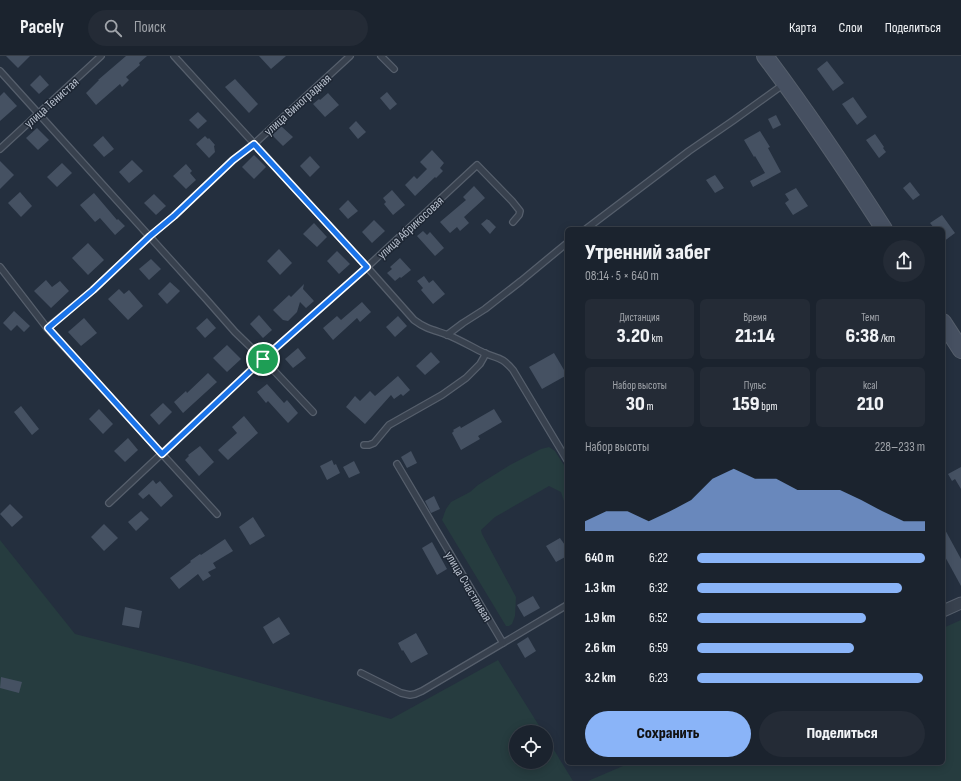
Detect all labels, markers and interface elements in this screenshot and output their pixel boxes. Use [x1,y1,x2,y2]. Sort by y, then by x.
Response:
search box [88,10,368,46]
text: Pacely [20,16,64,39]
icon: search [102,17,124,39]
text: Поиск [134,18,166,37]
text: Карта [789,19,817,36]
text: Слои [839,19,863,36]
text: Поделиться [885,19,941,36]
street label: улица Виноградная [261,70,335,139]
street label: улица Тенистая [21,74,82,131]
street label: улица Абрикосовая [374,193,447,263]
text: Утренний забег [585,239,710,266]
button: share [883,240,925,282]
text: 08:14 · 5 × 640 m [585,268,659,284]
text: Дистанция [619,311,660,324]
text: Время [743,311,767,324]
text: Темп [861,311,879,324]
text: 3.20 [617,324,650,348]
text: 21:14 [735,324,775,348]
text: 6:38 [846,324,879,348]
text: km [650,332,663,345]
text: /km [879,332,895,345]
pin [246,342,280,376]
icon: arrive [252,348,274,370]
text: Набор высоты [613,379,667,392]
text: Пульс [744,379,766,392]
text: kcal [863,379,878,392]
text: 30 [626,392,645,416]
text: 159 [732,392,760,416]
text: 210 [857,392,884,416]
text: m [645,400,654,413]
text: bpm [760,400,778,413]
text: Набор высоты [585,439,649,455]
text: 228–233 m [875,439,925,455]
street label: улица Счастливая [441,548,495,625]
text: 640 m [585,550,614,566]
text: 6:22 [649,550,668,566]
text: 1.3 km [585,580,615,596]
text: 6:32 [649,580,668,596]
text: 1.9 km [585,610,616,626]
text: 6:52 [649,610,668,626]
text: 2.6 km [585,640,616,656]
text: 6:59 [649,640,668,656]
text: 3.2 km [585,670,616,686]
text: 6:23 [649,670,668,686]
button: Сохранить [585,711,751,757]
button: Поделиться [759,711,925,757]
map controls [509,725,553,769]
button: locate [509,725,553,769]

